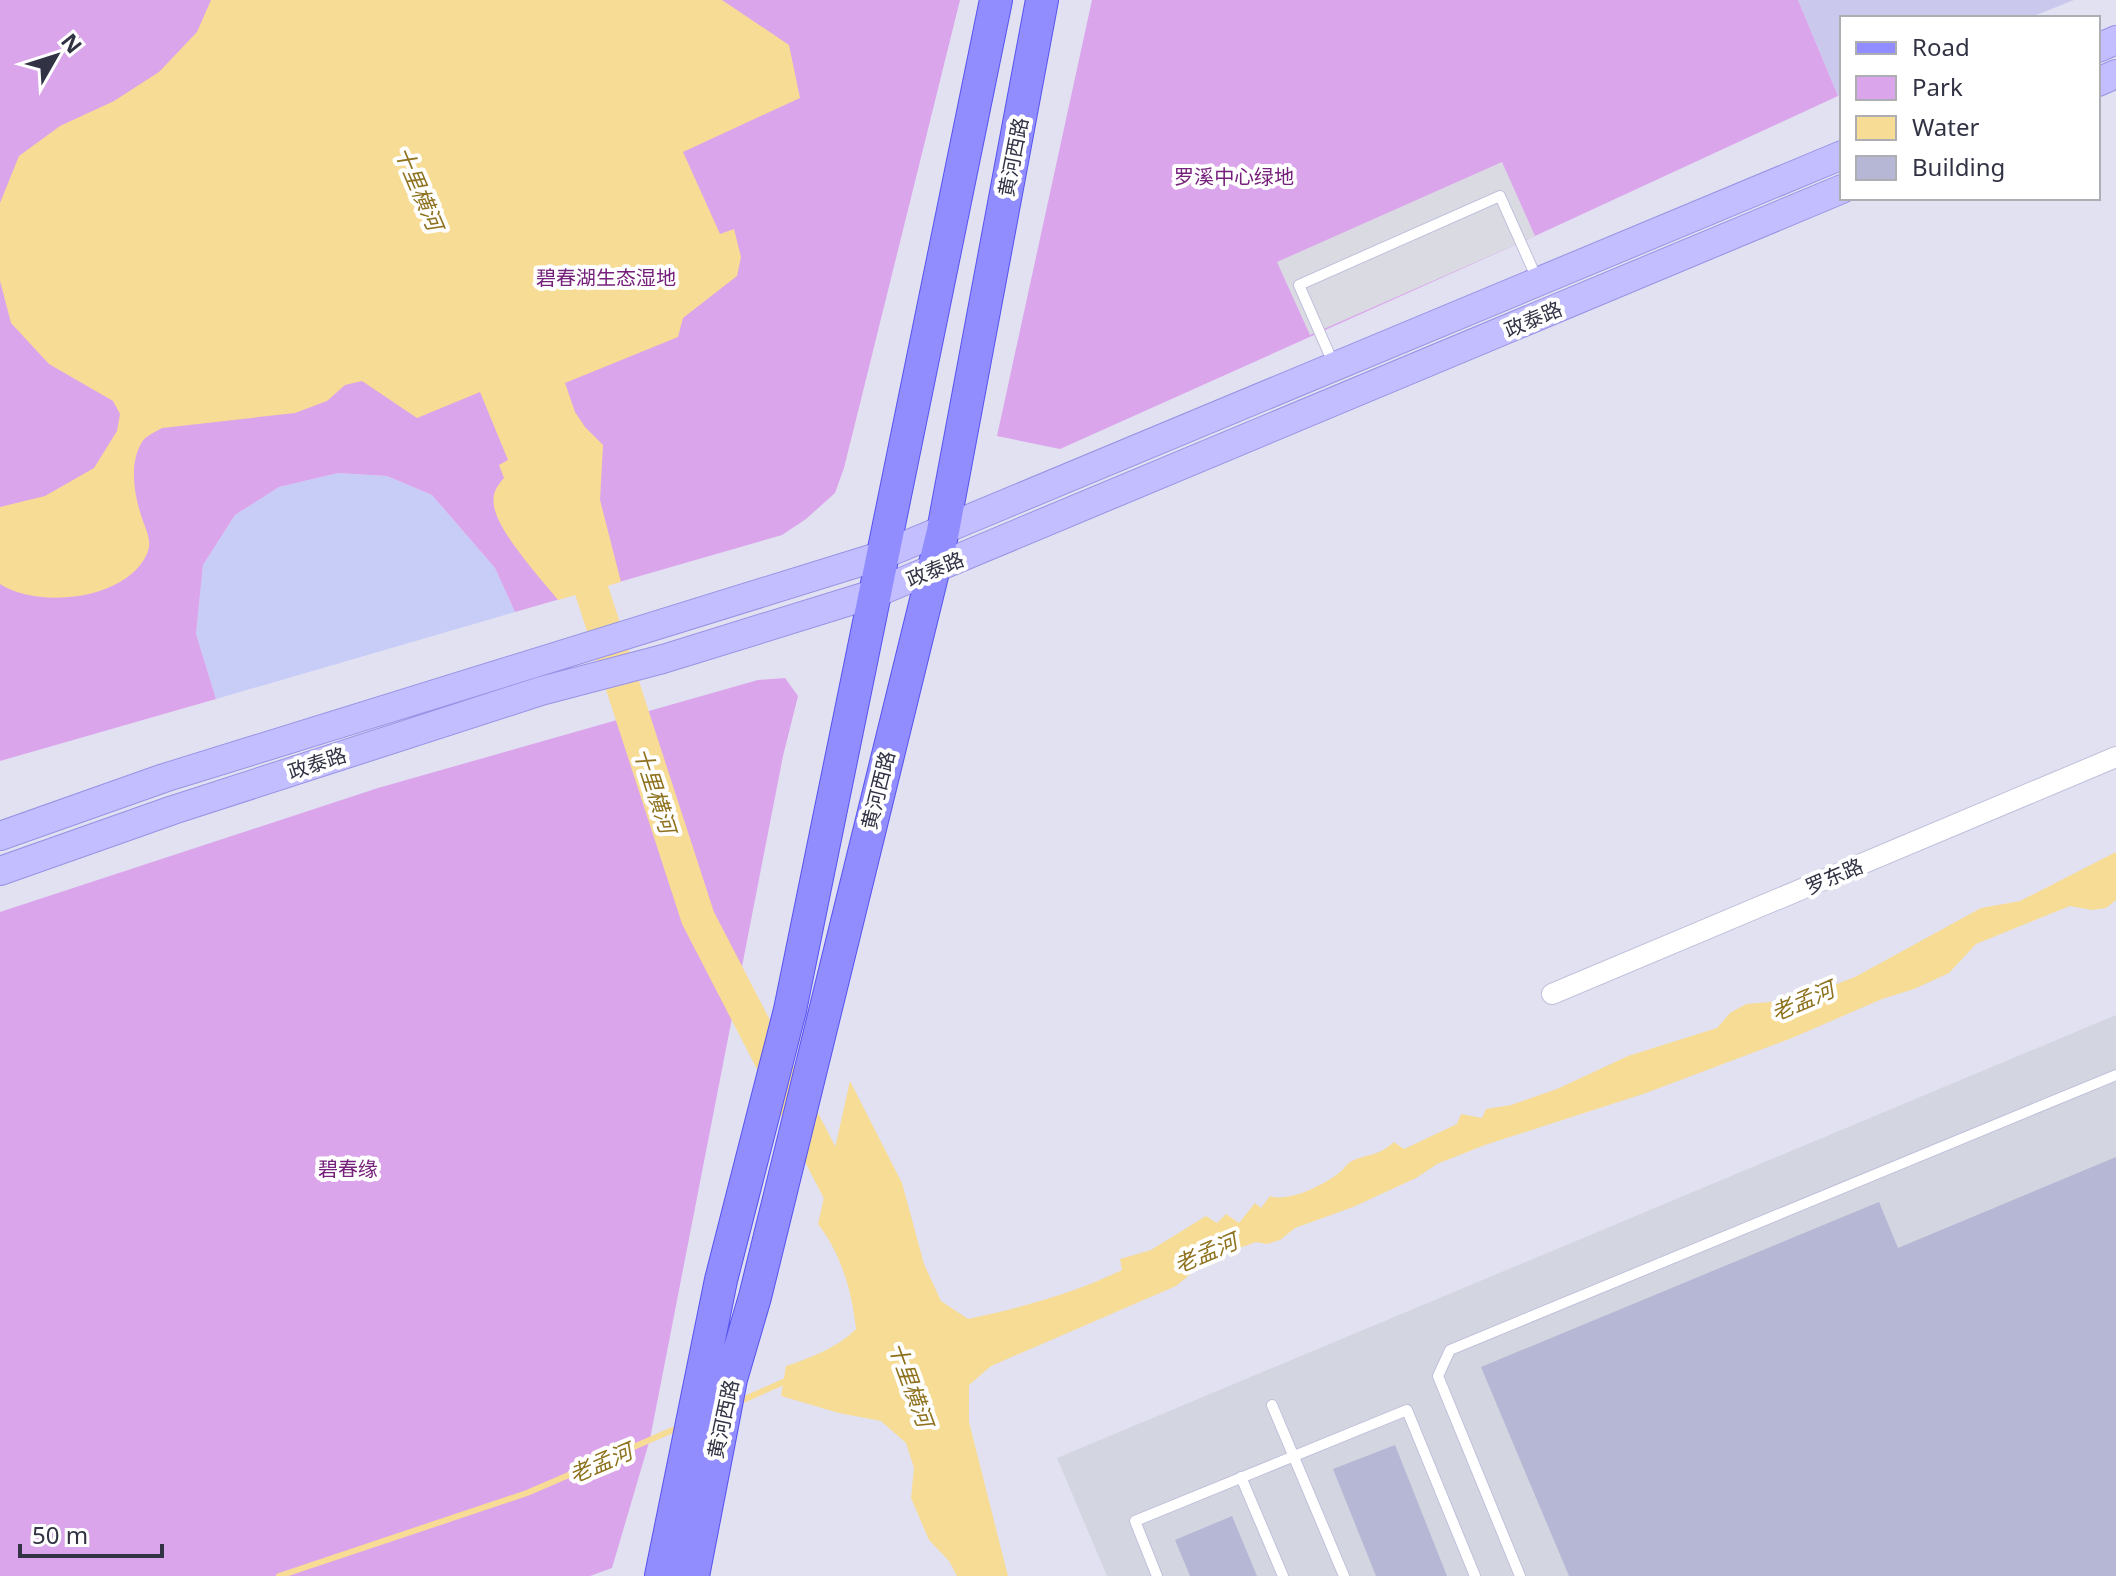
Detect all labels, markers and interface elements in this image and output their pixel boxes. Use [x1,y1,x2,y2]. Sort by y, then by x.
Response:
north arrow [16,16,96,96]
legend [1840,16,2100,200]
text: N [55,26,90,59]
text: Road [1912,30,1970,63]
text: Park [1912,70,1963,103]
text: Water [1912,110,1980,143]
street label: 黄河西路 [992,115,1034,199]
water label: 十里横河 [389,142,453,238]
text: Building [1912,150,2005,183]
park label: 罗溪中心绿地 [1174,163,1294,190]
park label: 碧春湖生态湿地 [536,264,676,291]
street label: 政泰路 [1500,295,1566,343]
street label: 政泰路 [902,545,968,593]
street label: 政泰路 [284,741,350,785]
water label: 十里横河 [628,744,685,840]
street label: 黄河西路 [855,748,901,832]
street label: 罗东路 [1801,852,1867,900]
water label: 老孟河 [1766,972,1842,1027]
park label: 碧春缘 [318,1155,378,1182]
water label: 老孟河 [1169,1224,1245,1279]
water label: 十里横河 [883,1338,943,1434]
street label: 黄河西路 [701,1377,745,1461]
water label: 老孟河 [564,1434,640,1489]
scale bar [20,1508,162,1558]
text: 50 m [32,1518,88,1551]

